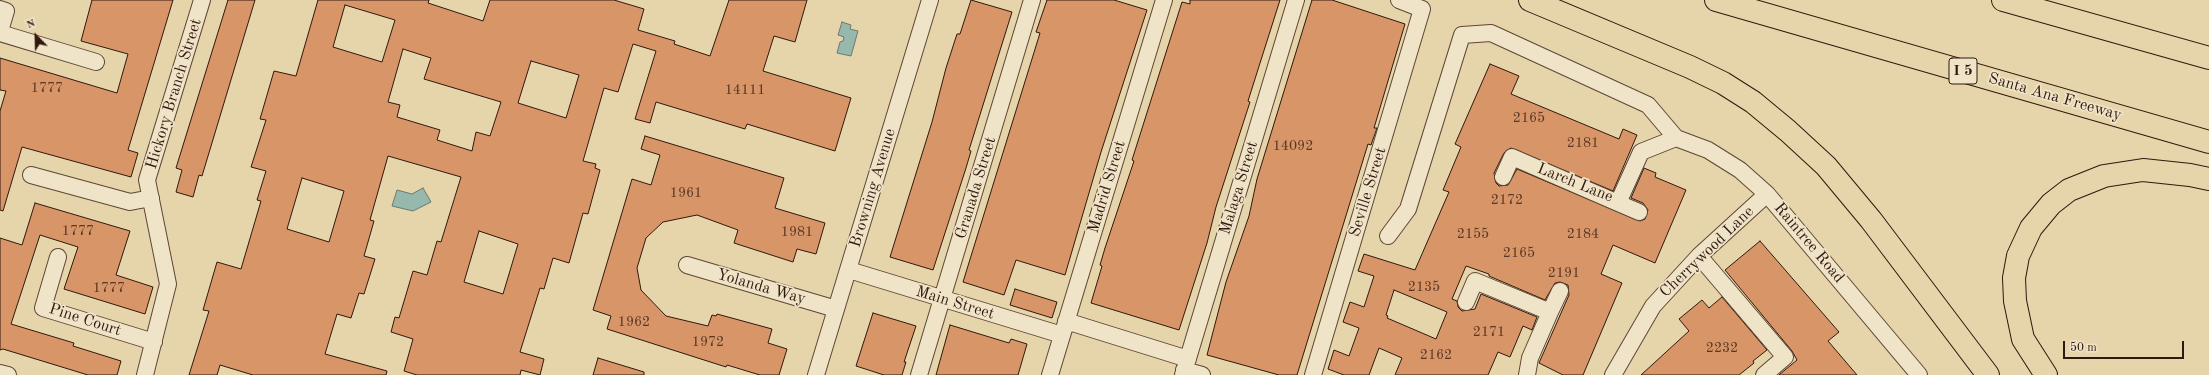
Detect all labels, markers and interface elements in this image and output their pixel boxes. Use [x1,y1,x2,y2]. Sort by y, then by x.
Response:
north arrow [16,16,56,56]
street label: Hickory Branch Street [142,16,206,172]
text: N [25,18,37,31]
road number: I 5 [1949,58,1977,84]
street label: Santa Ana Freeway [1986,69,2124,125]
house number: 1777 [31,80,63,96]
house number: 14111 [725,82,765,98]
house number: 2165 [1513,110,1545,126]
street label: Browning Avenue [846,126,900,250]
street label: Granada Street [951,135,1001,241]
house number: 2181 [1567,135,1599,151]
street label: Madrid Street [1084,138,1130,236]
house number: 14092 [1273,138,1313,154]
street label: Malaga Street [1216,139,1262,237]
street label: Seville Street [1345,145,1391,239]
street label: Larch Lane [1534,159,1616,207]
house number: 1961 [670,185,702,201]
house number: 2172 [1491,192,1523,208]
street label: Raintree Road [1770,199,1848,287]
street label: Cherrywood Lane [1656,202,1758,302]
house number: 1777 [62,223,94,239]
house number: 1981 [781,224,813,240]
house number: 2155 [1457,226,1489,242]
house number: 2184 [1567,226,1599,242]
house number: 2165 [1503,245,1535,261]
street label: Yolanda Way [714,265,808,309]
house number: 2191 [1548,265,1580,281]
house number: 2135 [1408,279,1440,295]
house number: 1777 [93,280,125,296]
street label: Main Street [913,282,997,324]
street label: Pine Court [46,299,124,341]
house number: 1962 [618,314,650,330]
house number: 2171 [1473,324,1505,340]
scale bar [2065,333,2186,359]
house number: 1972 [692,334,724,350]
house number: 2232 [1706,340,1738,356]
text: 50 m [2070,342,2097,354]
house number: 2162 [1420,347,1452,363]

